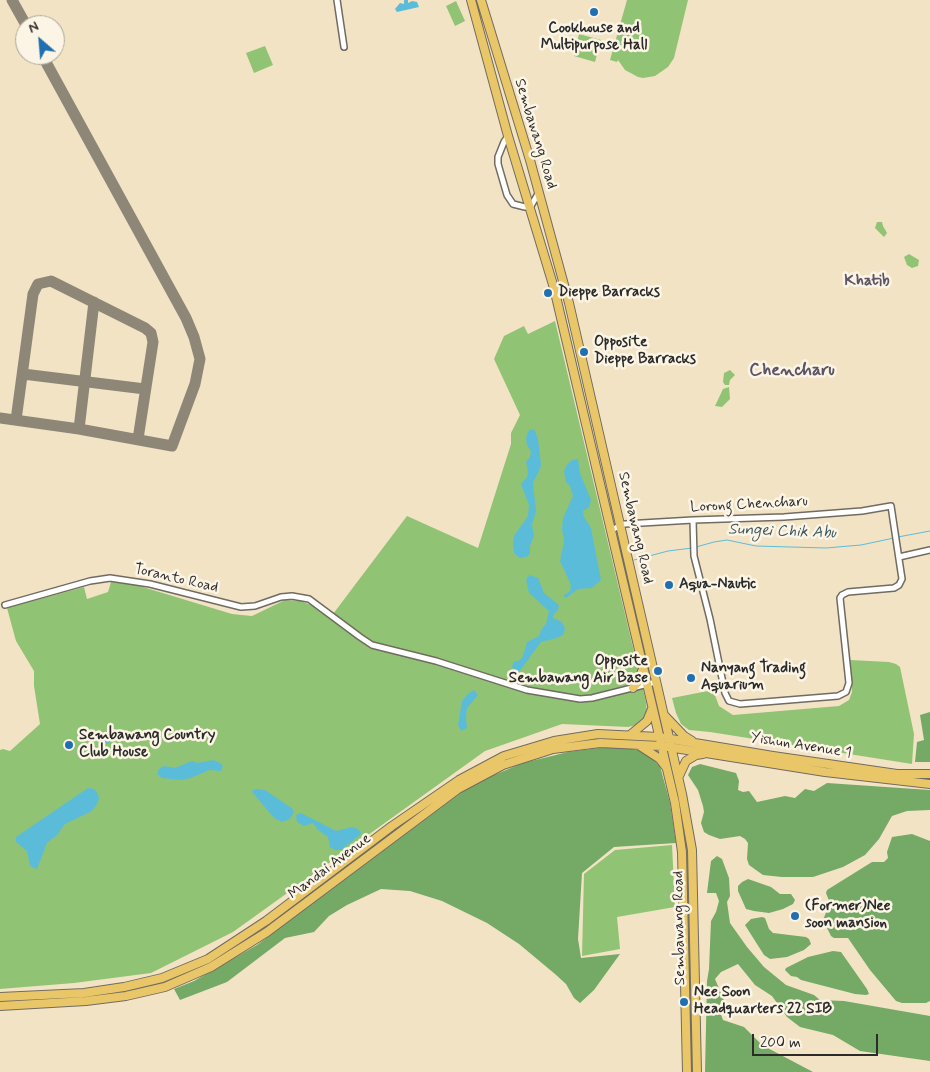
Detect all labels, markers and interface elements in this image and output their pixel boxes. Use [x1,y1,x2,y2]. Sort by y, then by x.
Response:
marker: Cookhouse and Multipurpose Hall [588,6,600,18]
north arrow [15,15,65,65]
text: N [25,17,42,38]
place label: Cookhouse and Multipurpose Hall [541,20,647,55]
street label: Sembawang Road [510,77,560,191]
district label: Khatib [844,272,890,292]
place label: Dieppe Barracks [558,284,660,302]
marker: Dieppe Barracks [542,287,554,299]
place label: Opposite Dieppe Barracks [594,334,696,369]
marker: Opposite Dieppe Barracks [578,346,590,358]
district label: Chencharu [749,360,835,382]
street label: Sembawang Road [613,470,657,586]
street label: Lorong Chencharu [690,493,808,517]
water label: Sungei Chik Abu [728,521,836,543]
street label: Toranto Road [132,561,220,597]
place label: Aqua-Nautic [679,576,756,594]
marker: Aqua-Nautic [663,579,675,591]
place label: Opposite Sembawang Air Base [509,653,648,688]
place label: Nanyang Trading Aquarium [701,660,806,695]
marker: Opposite Sembawang Air Base [652,665,664,677]
marker: Nanyang Trading Aquarium [685,672,697,684]
place label: Sembawang Country Club House [79,727,215,762]
street label: Yishun Avenue 1 [749,729,853,763]
marker: Sembawang Country Club House [63,739,75,751]
street label: Mandai Avenue [285,830,375,904]
street label: Sembawang Road [670,871,690,985]
place label: (Former)Nee soon mansion [805,898,890,933]
marker: (Former)Nee soon mansion [789,910,801,922]
place label: Nee Soon Headquarters 22 SIB [694,984,832,1019]
marker: Nee Soon Headquarters 22 SIB [678,996,690,1008]
scale bar [755,1024,881,1056]
text: 200 m [760,1033,801,1053]

